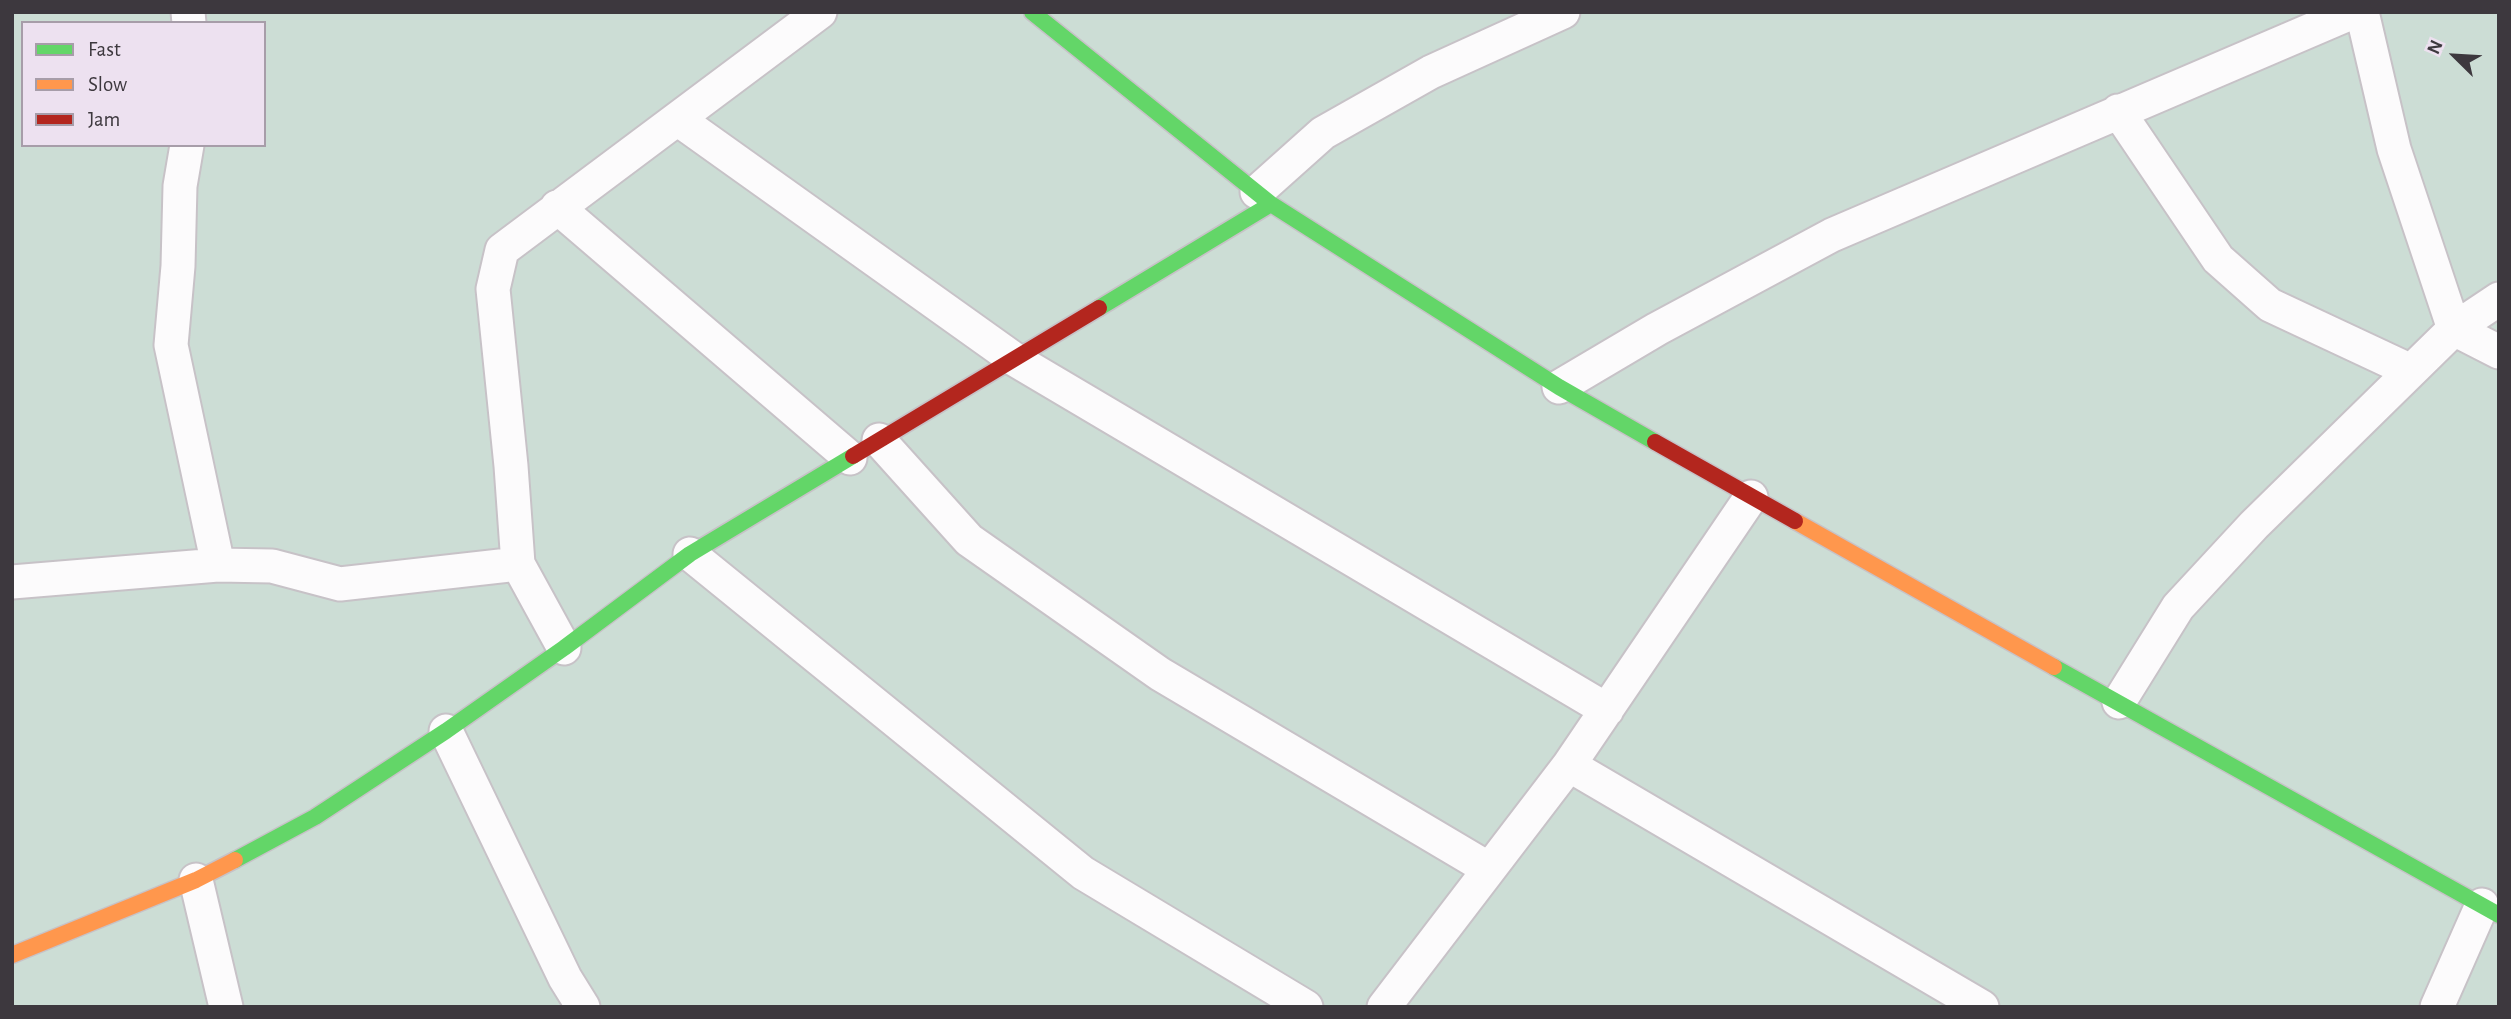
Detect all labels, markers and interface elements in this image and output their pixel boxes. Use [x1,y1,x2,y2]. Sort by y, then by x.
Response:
legend [21,21,266,147]
north arrow [2420,21,2490,91]
text: N [2424,37,2447,57]
text: Fast [88,39,121,60]
text: Slow [88,74,127,95]
text: Jam [88,109,120,130]

